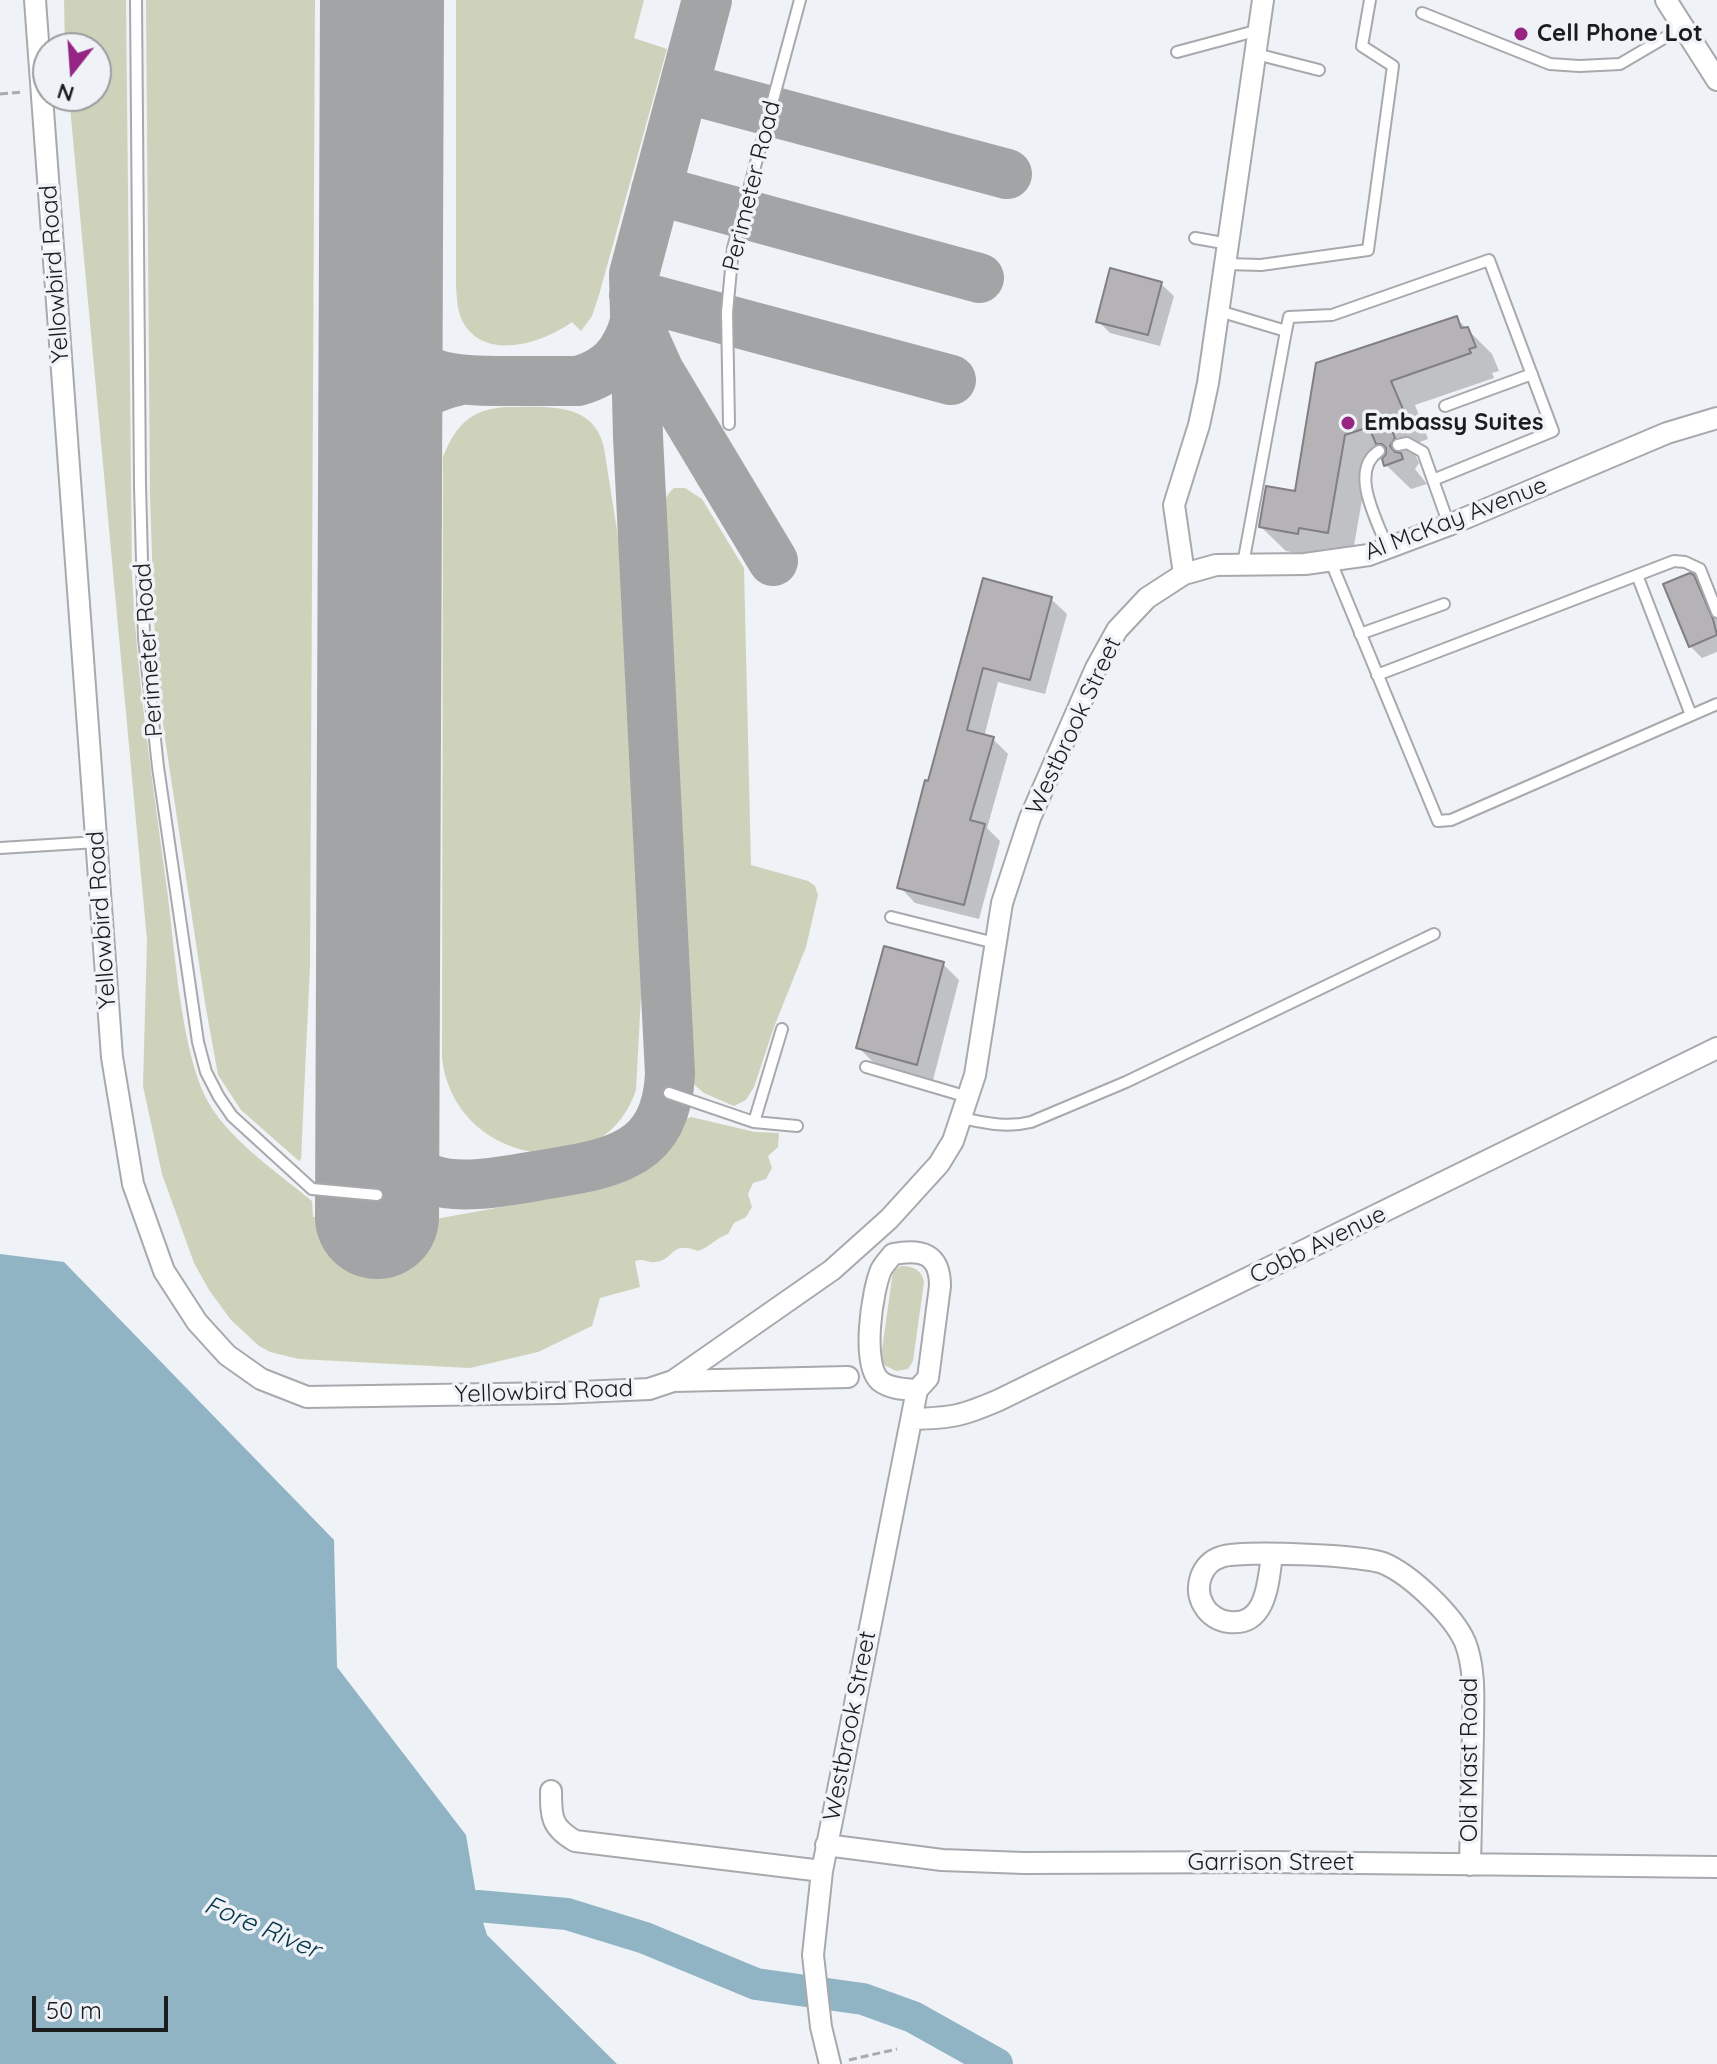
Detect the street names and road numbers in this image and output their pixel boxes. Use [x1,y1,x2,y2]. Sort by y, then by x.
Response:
street label: Perimeter Road [717,98,787,274]
street label: Yellowbird Road [34,184,76,364]
street label: Al McKay Avenue [1361,471,1551,567]
street label: Perimeter Road [129,562,169,738]
street label: Westbrook Street [1020,632,1128,820]
street label: Yellowbird Road [81,830,123,1010]
street label: Cobb Avenue [1245,1200,1391,1290]
street label: Yellowbird Road [454,1374,634,1410]
street label: Westbrook Street [817,1629,883,1823]
street label: Old Mast Road [1456,1678,1484,1842]
street label: Garrison Street [1188,1849,1354,1877]

